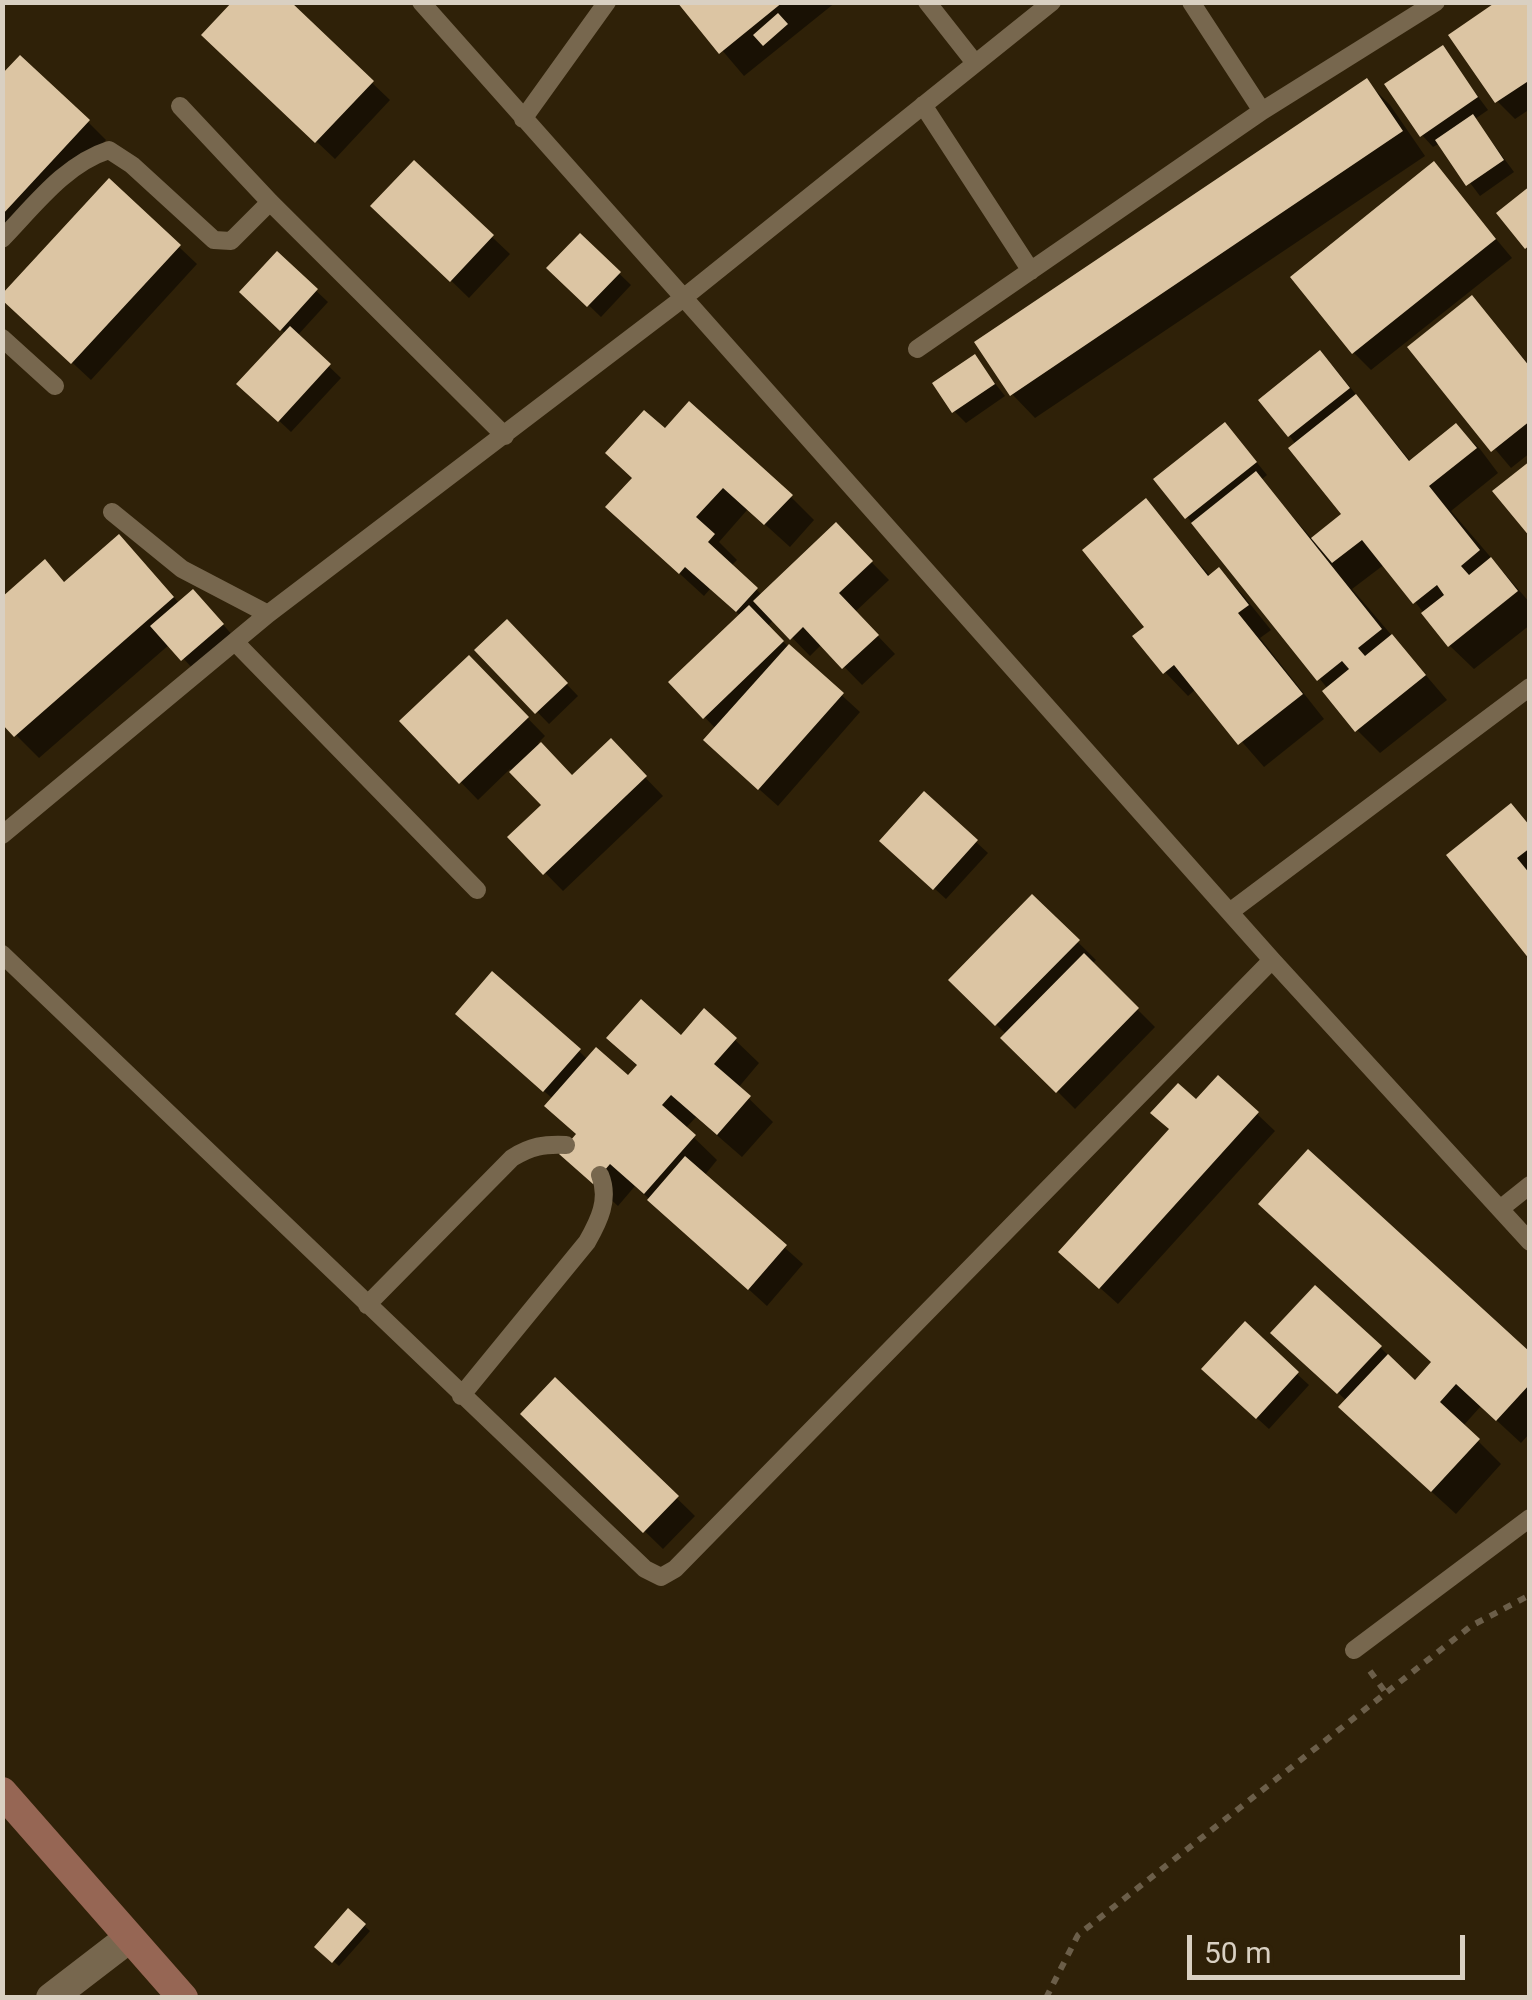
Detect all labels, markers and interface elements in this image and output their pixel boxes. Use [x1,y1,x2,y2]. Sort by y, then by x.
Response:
scale bar [1192,1915,1470,1977]
text: 50 m [1204,1935,1271,1970]

